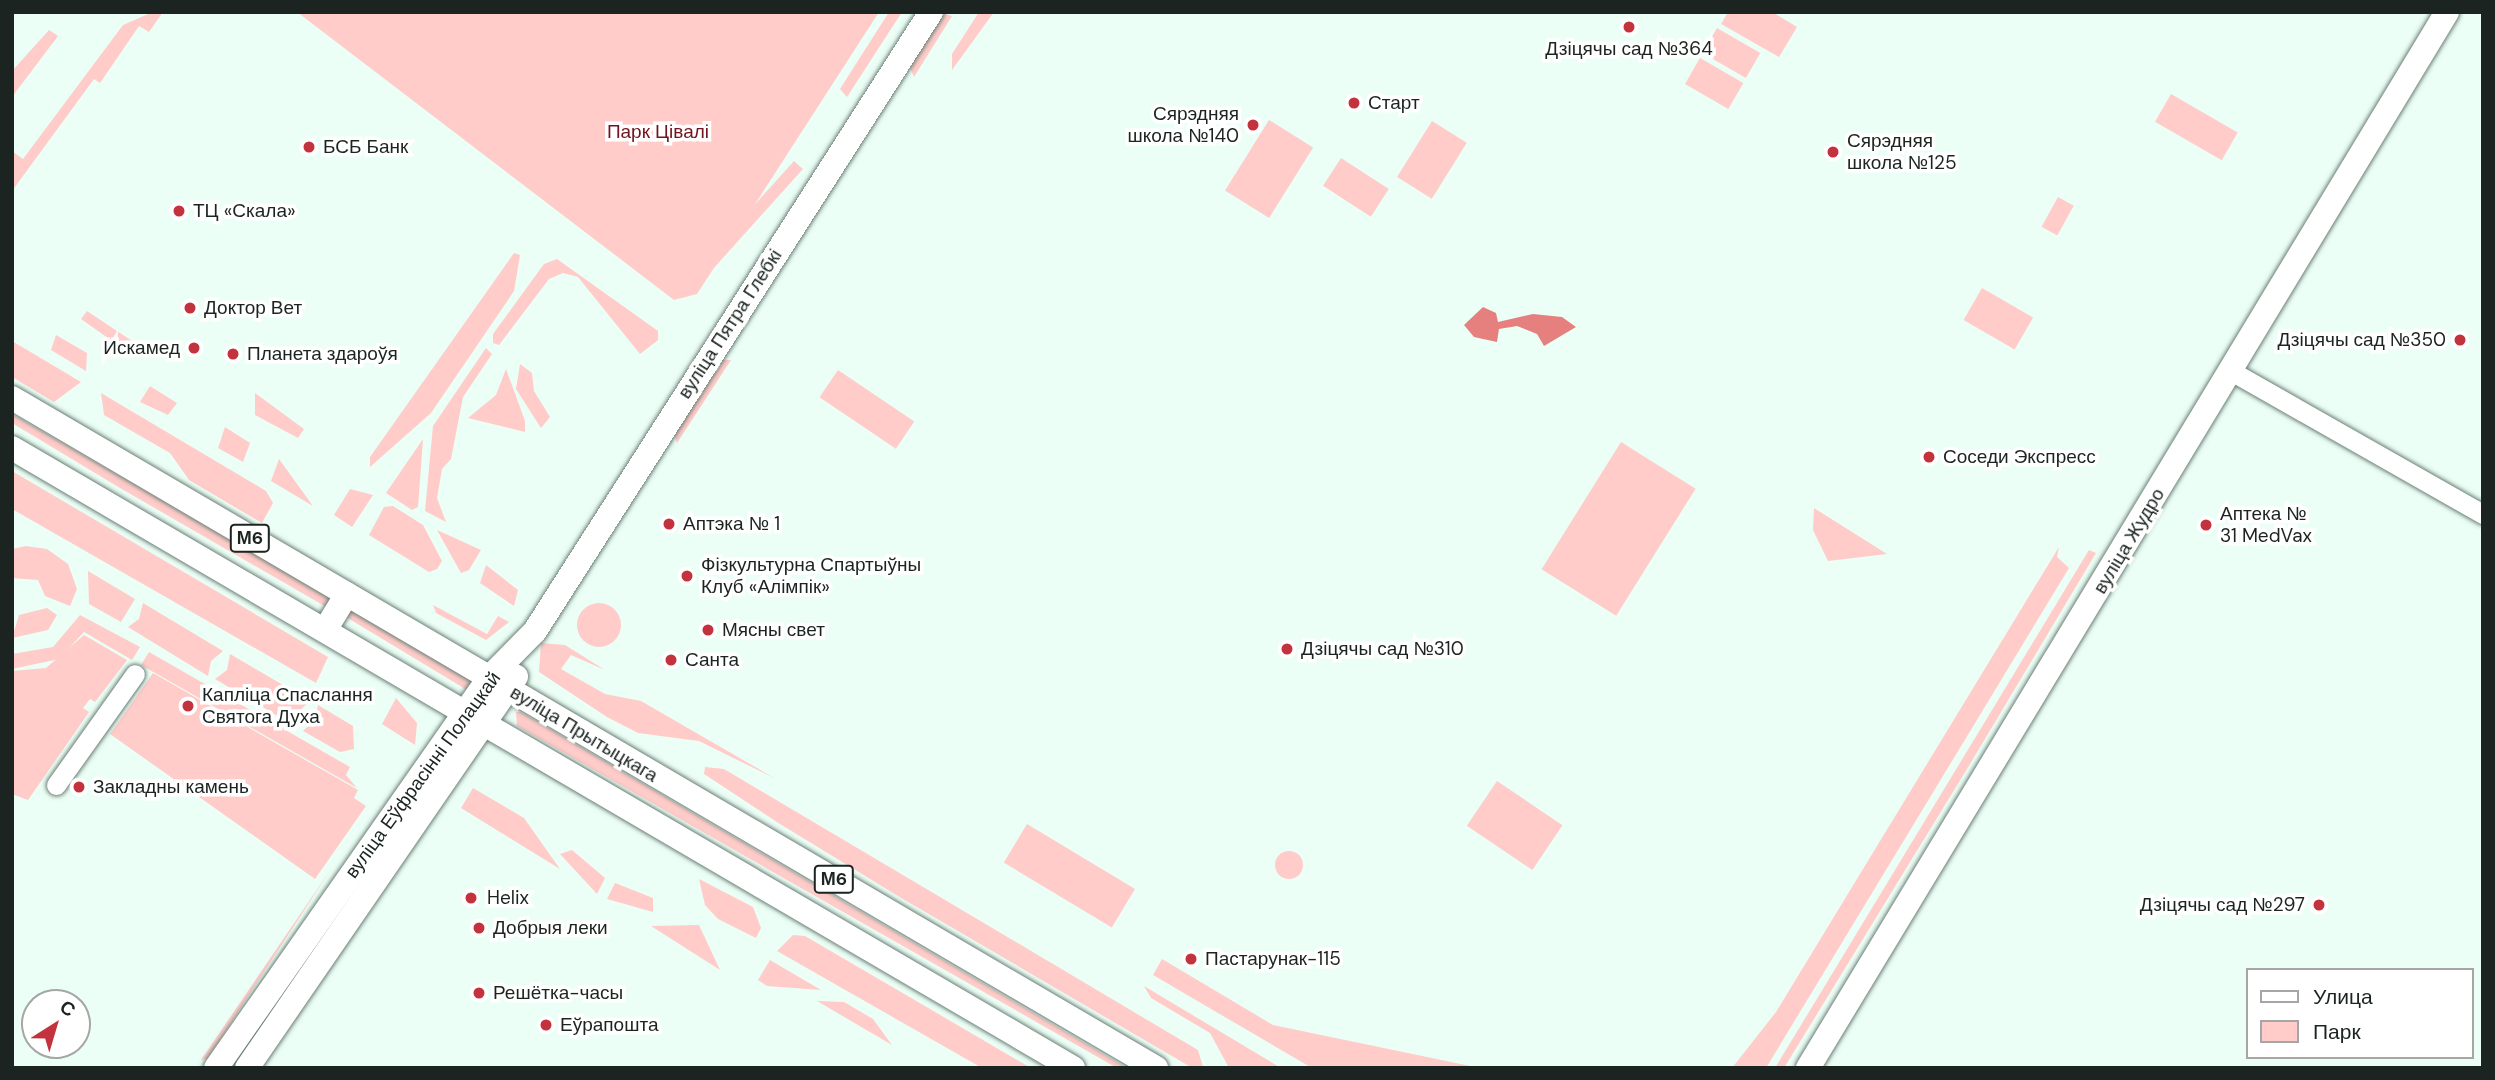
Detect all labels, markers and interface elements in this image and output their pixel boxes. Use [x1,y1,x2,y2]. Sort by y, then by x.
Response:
marker: Дзіцячы сад №364 [1621,19,1637,35]
place label: Дзіцячы сад №364 [1545,38,1713,60]
place label: Старт [1368,92,1420,114]
marker: Старт [1346,95,1362,111]
place label: Сярэдняя школа №140 [1128,103,1239,147]
marker: Сярэдняя школа №140 [1245,117,1261,133]
park label: Парк Цівалі [607,121,709,143]
place label: Сярэдняя школа №125 [1847,130,1956,174]
place label: БСБ Банк [323,136,408,158]
marker: БСБ Банк [301,139,317,155]
marker: Сярэдняя школа №125 [1825,144,1841,160]
place label: ТЦ «Скала» [193,200,296,222]
marker: ТЦ «Скала» [171,203,187,219]
street label: вуліца Пятра Глебкі [673,245,787,403]
place label: Доктор Вет [204,297,302,319]
marker: Доктор Вет [182,300,198,316]
place label: Дзіцячы сад №350 [2277,329,2446,351]
marker: Дзіцячы сад №350 [2452,332,2468,348]
place label: Искамед [103,337,180,359]
marker: Искамед [186,340,202,356]
place label: Планета здароўя [247,343,398,365]
marker: Планета здароўя [225,346,241,362]
place label: Соседи Экспресс [1943,446,2096,468]
marker: Соседи Экспресс [1921,449,1937,465]
street label: вуліца Жудро [2089,484,2169,598]
place label: Аптека № 31 MedVax [2220,503,2312,547]
place label: Аптэка № 1 [683,513,780,535]
marker: Аптэка № 1 [661,516,677,532]
marker: Аптека № 31 MedVax [2198,517,2214,533]
road number: М6 [229,524,271,552]
place label: Фізкультурна Спартыўны Клуб «Алімпік» [701,554,921,598]
marker: Фізкультурна Спартыўны Клуб «Алімпік» [679,568,695,584]
place label: Мясны свет [722,619,825,641]
marker: Мясны свет [700,622,716,638]
place label: Дзіцячы сад №310 [1301,638,1464,660]
marker: Дзіцячы сад №310 [1279,641,1295,657]
place label: Санта [685,649,739,671]
marker: Санта [663,652,679,668]
street label: вуліца Еўфрасінні Полацкай [340,667,506,883]
street label: вуліца Прытыцкага [506,681,662,787]
place label: Капліца Спаслання Святога Духа [202,684,373,728]
marker: Капліца Спаслання Святога Духа [180,698,196,714]
place label: Закладны камень [93,776,249,798]
marker: Закладны камень [71,779,87,795]
road number: М6 [813,864,855,894]
place label: Helix [487,887,529,909]
marker: Helix [461,888,481,908]
place label: Дзіцячы сад №297 [2140,894,2305,916]
marker: Дзіцячы сад №297 [2311,897,2327,913]
place label: Добрыя леки [493,917,608,939]
marker: Добрыя леки [471,920,487,936]
place label: Пастарунак-115 [1205,948,1341,970]
marker: Пастарунак-115 [1183,951,1199,967]
legend [2246,968,2474,1059]
place label: Решётка-часы [493,982,623,1004]
text: Улица [2313,983,2373,1011]
marker: Решётка-часы [471,985,487,1001]
north arrow [21,989,91,1059]
text: С [55,994,81,1023]
place label: Еўрапошта [560,1014,658,1036]
marker: Еўрапошта [538,1017,554,1033]
text: Парк [2313,1018,2361,1046]

